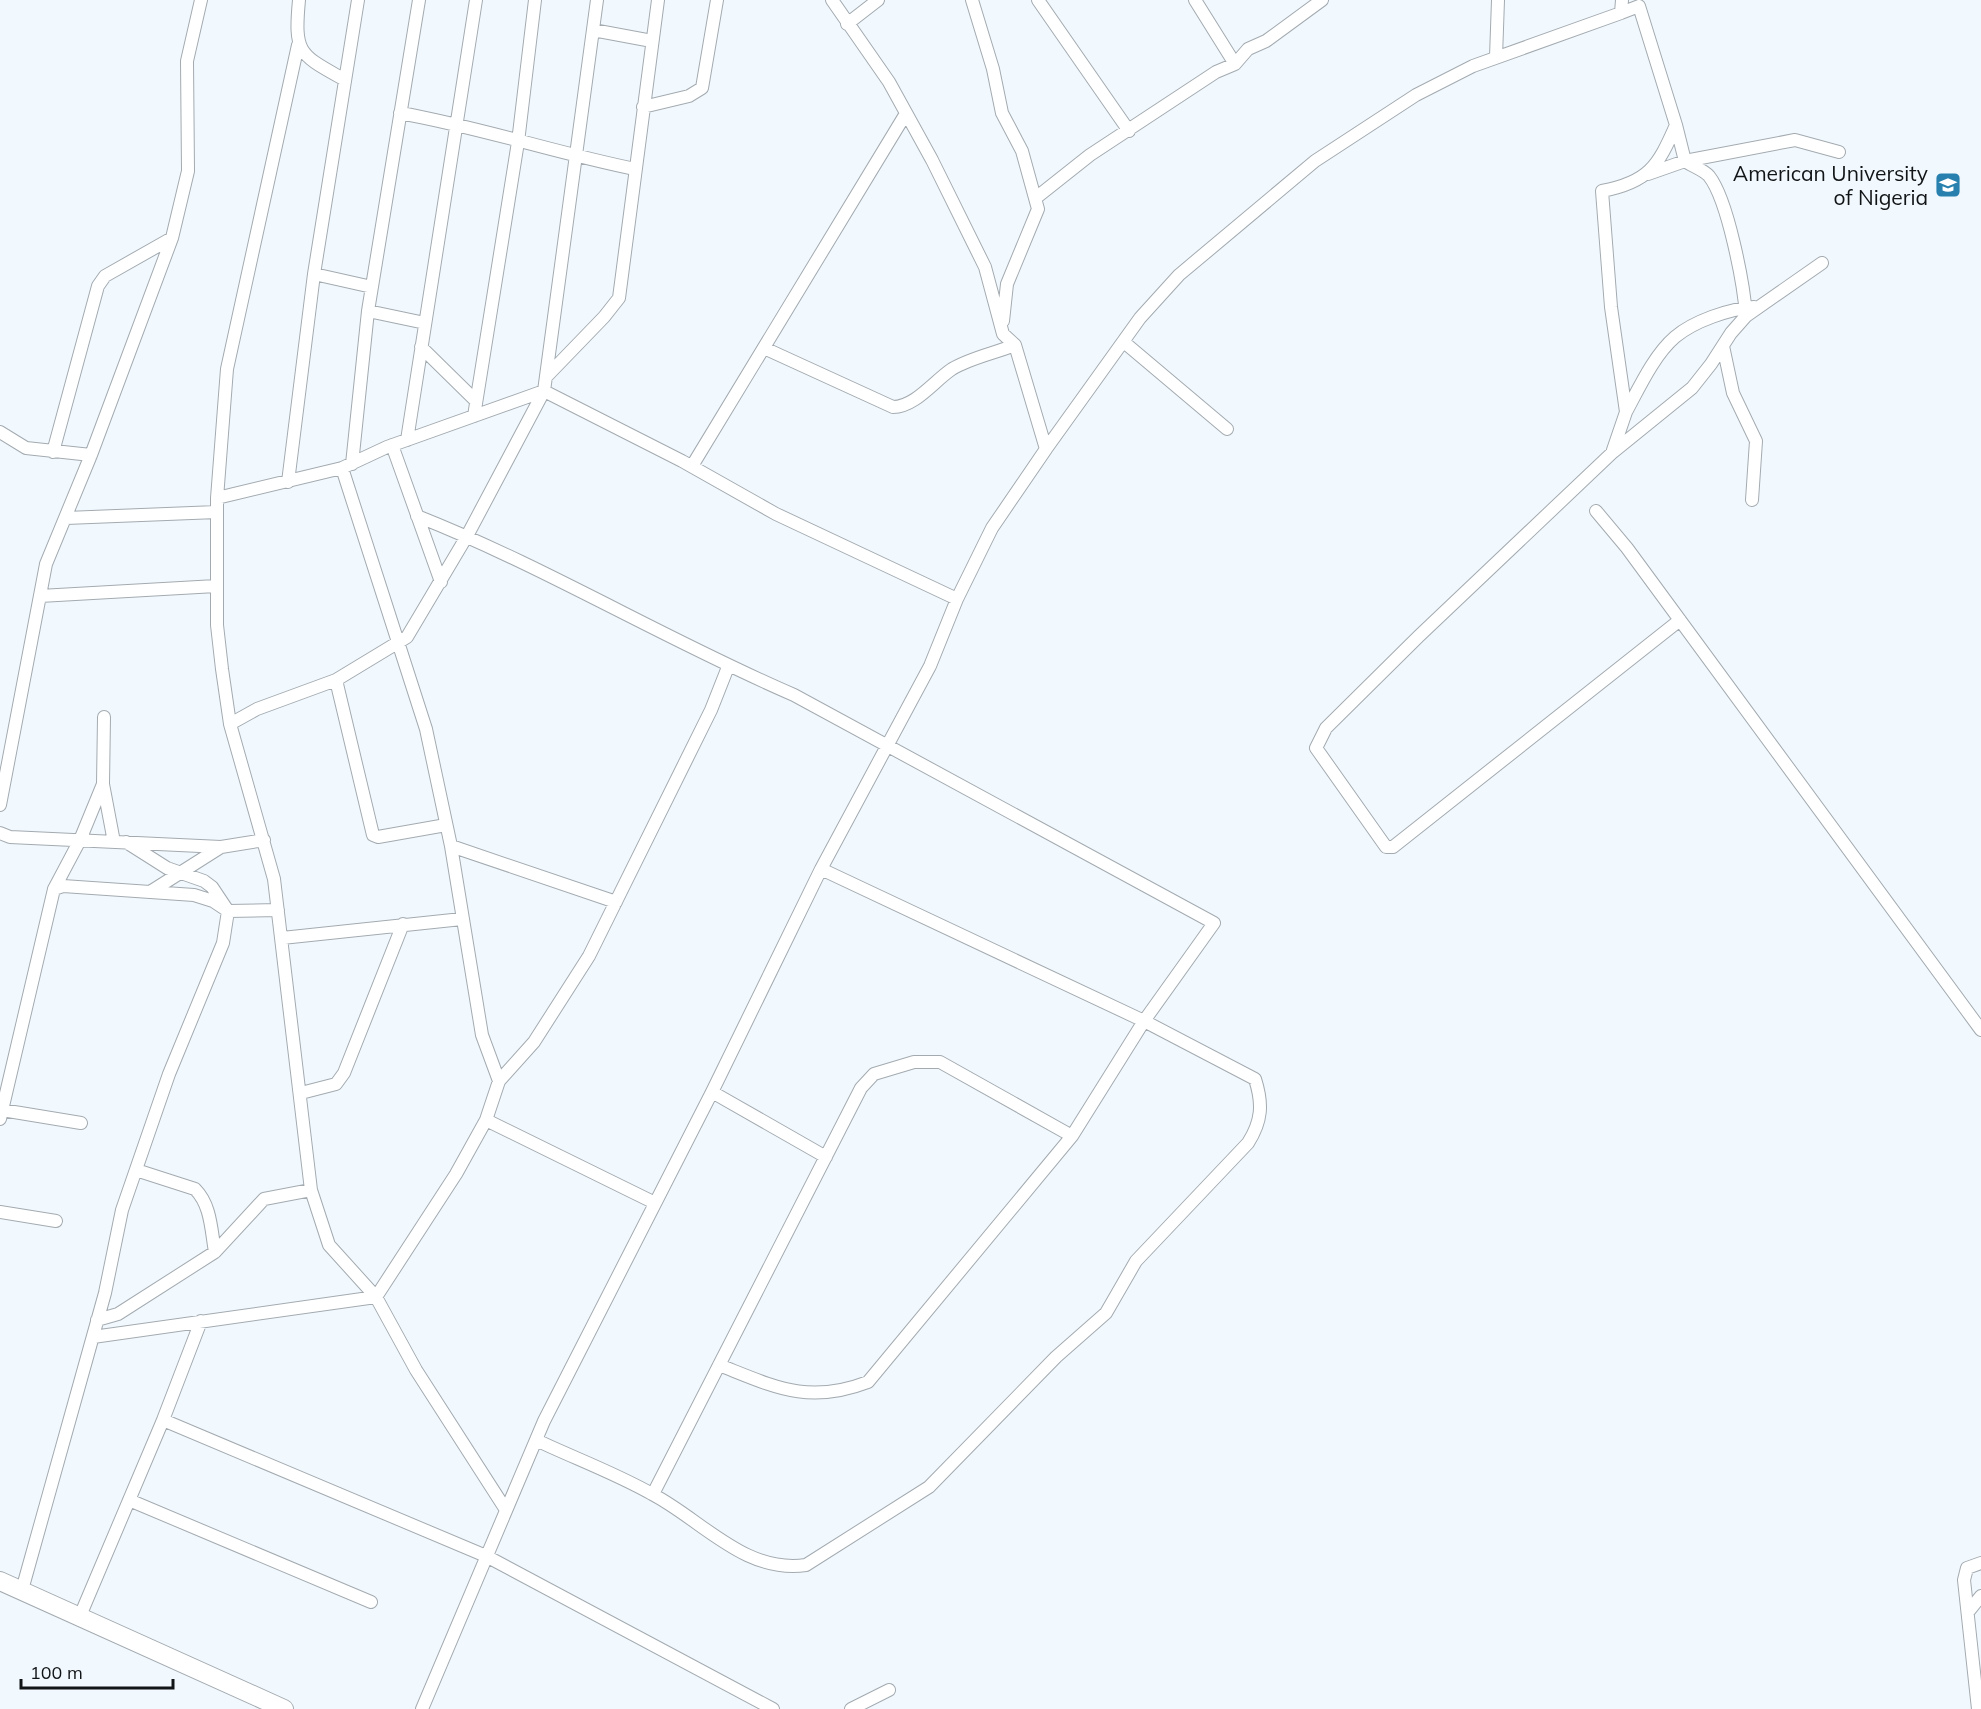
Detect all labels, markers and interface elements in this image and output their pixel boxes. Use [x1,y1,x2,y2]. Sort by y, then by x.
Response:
place label: American University of Nigeria [1733,160,1928,210]
school or university icon: American University of Nigeria [1933,170,1963,200]
scale bar [21,1652,172,1690]
text: 100 m [30,1661,83,1684]

